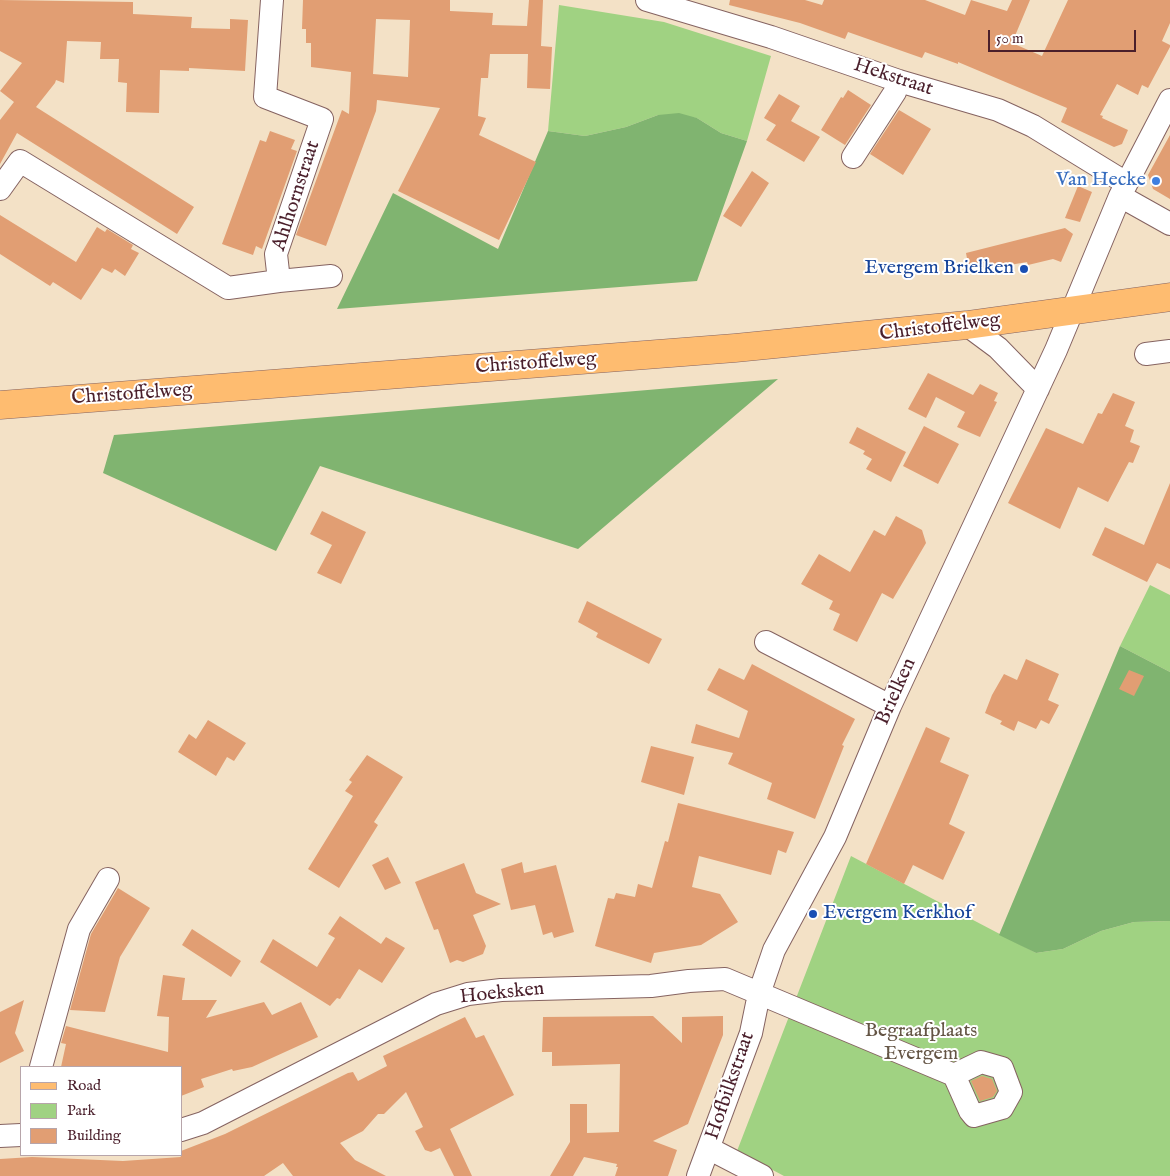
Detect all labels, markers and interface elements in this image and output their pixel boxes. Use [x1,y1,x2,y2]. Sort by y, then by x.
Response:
scale bar [990,20,1138,52]
text: 50 m [996,29,1024,48]
street label: Hekstraat [850,54,936,102]
street label: Ahlhornstraat [268,138,326,254]
place label: Van Hecke [1056,169,1146,193]
marker: Van Hecke [1150,175,1162,187]
place label: Evergem Brielken [864,257,1014,281]
marker: Evergem Brielken [1018,263,1030,275]
street label: Christoffelweg [878,309,1002,347]
street label: Christoffelweg [475,348,597,380]
street label: Christoffelweg [71,379,193,411]
street label: Brielken [872,655,922,729]
place label: Evergem Kerkhof [823,902,972,926]
marker: Evergem Kerkhof [807,908,819,920]
street label: Hoeksken [459,978,545,1010]
park label: Begraafplaats Evergem [865,1020,977,1067]
street label: Hofbilkstraat [701,1029,761,1143]
legend [20,1066,182,1156]
text: Road [67,1076,101,1095]
text: Park [67,1101,96,1120]
text: Building [67,1126,121,1145]

